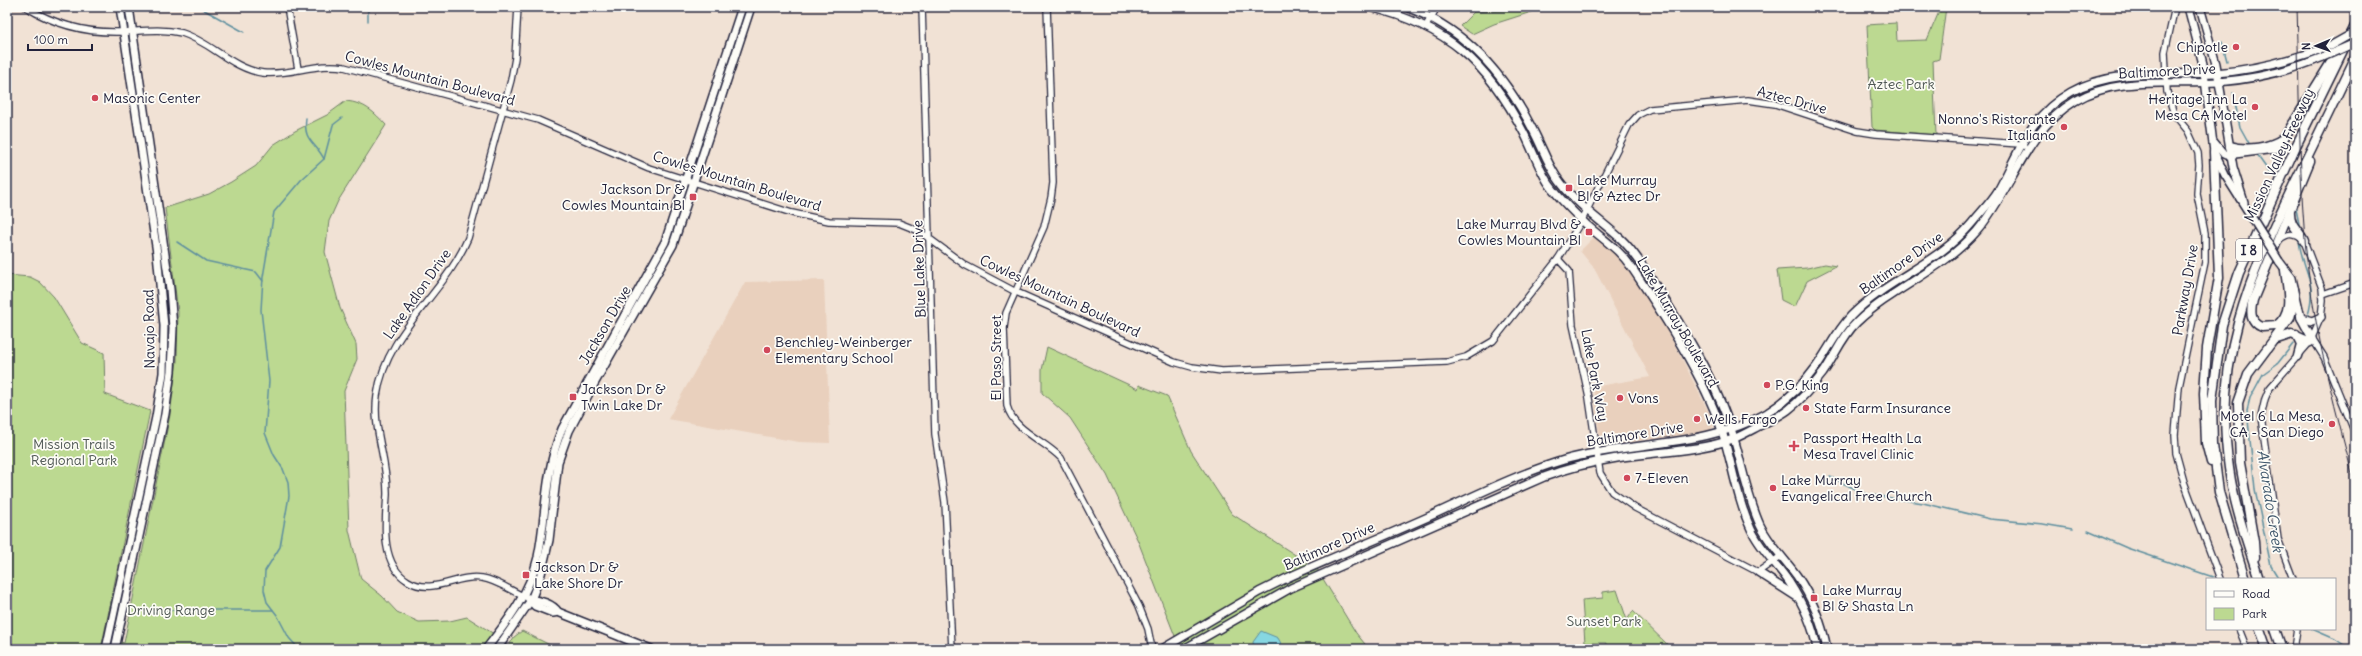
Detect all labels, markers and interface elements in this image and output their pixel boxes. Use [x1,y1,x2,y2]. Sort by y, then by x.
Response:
scale bar [28,26,92,52]
north arrow [2296,26,2336,66]
text: 100 m [34,32,68,47]
place label: Chipotle [2176,38,2228,56]
marker: Chipotle [2231,42,2241,52]
text: N [2299,42,2313,50]
street label: Cowles Mountain Boulevard [343,47,517,109]
street label: Baltimore Drive [2118,59,2216,83]
park label: Aztec Park [1867,75,1935,93]
street label: Aztec Drive [1755,82,1829,118]
street label: Mission Valley Freeway [2240,85,2318,225]
place label: Masonic Center [103,89,201,107]
place label: Heritage Inn La Mesa CA Motel [2148,90,2247,124]
marker: Masonic Center [90,93,100,103]
marker: Heritage Inn La Mesa CA Motel [2250,102,2260,112]
place label: Nonno's Ristorante Italiano [1938,110,2056,144]
marker: Nonno's Ristorante Italiano [2059,122,2069,132]
street label: Cowles Mountain Boulevard [651,147,823,215]
place label: Lake Murray Bl & Aztec Dr [1577,171,1661,205]
place label: Jackson Dr & Cowles Mountain Bl [562,180,685,214]
marker: Lake Murray Bl & Aztec Dr [1564,183,1574,193]
marker: Jackson Dr & Cowles Mountain Bl [688,192,698,202]
place label: Lake Murray Blvd & Cowles Mountain Bl [1456,215,1581,249]
street label: Blue Lake Drive [908,220,930,318]
marker: Lake Murray Blvd & Cowles Mountain Bl [1584,227,1594,237]
street label: Baltimore Drive [1856,228,1946,298]
road number: I 8 [2236,239,2262,261]
street label: Parkway Drive [2168,243,2202,337]
street label: Lake Adlon Drive [379,245,455,343]
street label: Cowles Mountain Boulevard [977,251,1143,341]
street label: Lake Murray Boulevard [1633,254,1723,390]
street label: Jackson Drive [575,282,635,368]
street label: Navajo Road [139,289,159,369]
street label: El Paso Street [987,315,1005,401]
street label: Lake Park Way [1577,327,1613,423]
place label: Benchley-Weinberger Elementary School [775,333,912,367]
marker: Benchley-Weinberger Elementary School [762,345,772,355]
place label: P.G. King [1775,376,1829,394]
place label: Jackson Dr & Twin Lake Dr [581,380,666,414]
marker: P.G. King [1762,380,1772,390]
place label: Vons [1628,389,1659,407]
marker: Jackson Dr & Twin Lake Dr [568,392,578,402]
marker: Vons [1615,393,1625,403]
place label: State Farm Insurance [1814,399,1951,417]
marker: State Farm Insurance [1801,403,1811,413]
place label: Motel 6 La Mesa, CA - San Diego [2220,407,2324,441]
place label: Wells Fargo [1705,410,1777,428]
marker: Wells Fargo [1692,414,1702,424]
street label: Baltimore Drive [1585,417,1685,451]
marker: Motel 6 La Mesa, CA - San Diego [2327,419,2337,429]
place label: Passport Health La Mesa Travel Clinic [1803,429,1922,463]
park label: Mission Trails Regional Park [31,435,117,469]
marker: Passport Health La Mesa Travel Clinic [1788,440,1800,452]
water label: Alvarado Creek [2253,448,2288,555]
place label: 7-Eleven [1635,469,1689,487]
place label: Lake Murray Evangelical Free Church [1781,471,1932,505]
marker: 7-Eleven [1622,473,1632,483]
marker: Lake Murray Evangelical Free Church [1768,483,1778,493]
street label: Baltimore Drive [1281,518,1377,574]
place label: Jackson Dr & Lake Shore Dr [534,558,623,592]
marker: Jackson Dr & Lake Shore Dr [521,570,531,580]
legend [2206,578,2336,630]
place label: Lake Murray Bl & Shasta Ln [1822,581,1914,615]
text: Road [2242,586,2270,601]
marker: Lake Murray Bl & Shasta Ln [1809,593,1819,603]
park label: Driving Range [127,601,215,619]
text: Park [2242,606,2267,621]
park label: Sunset Park [1567,612,1641,630]

